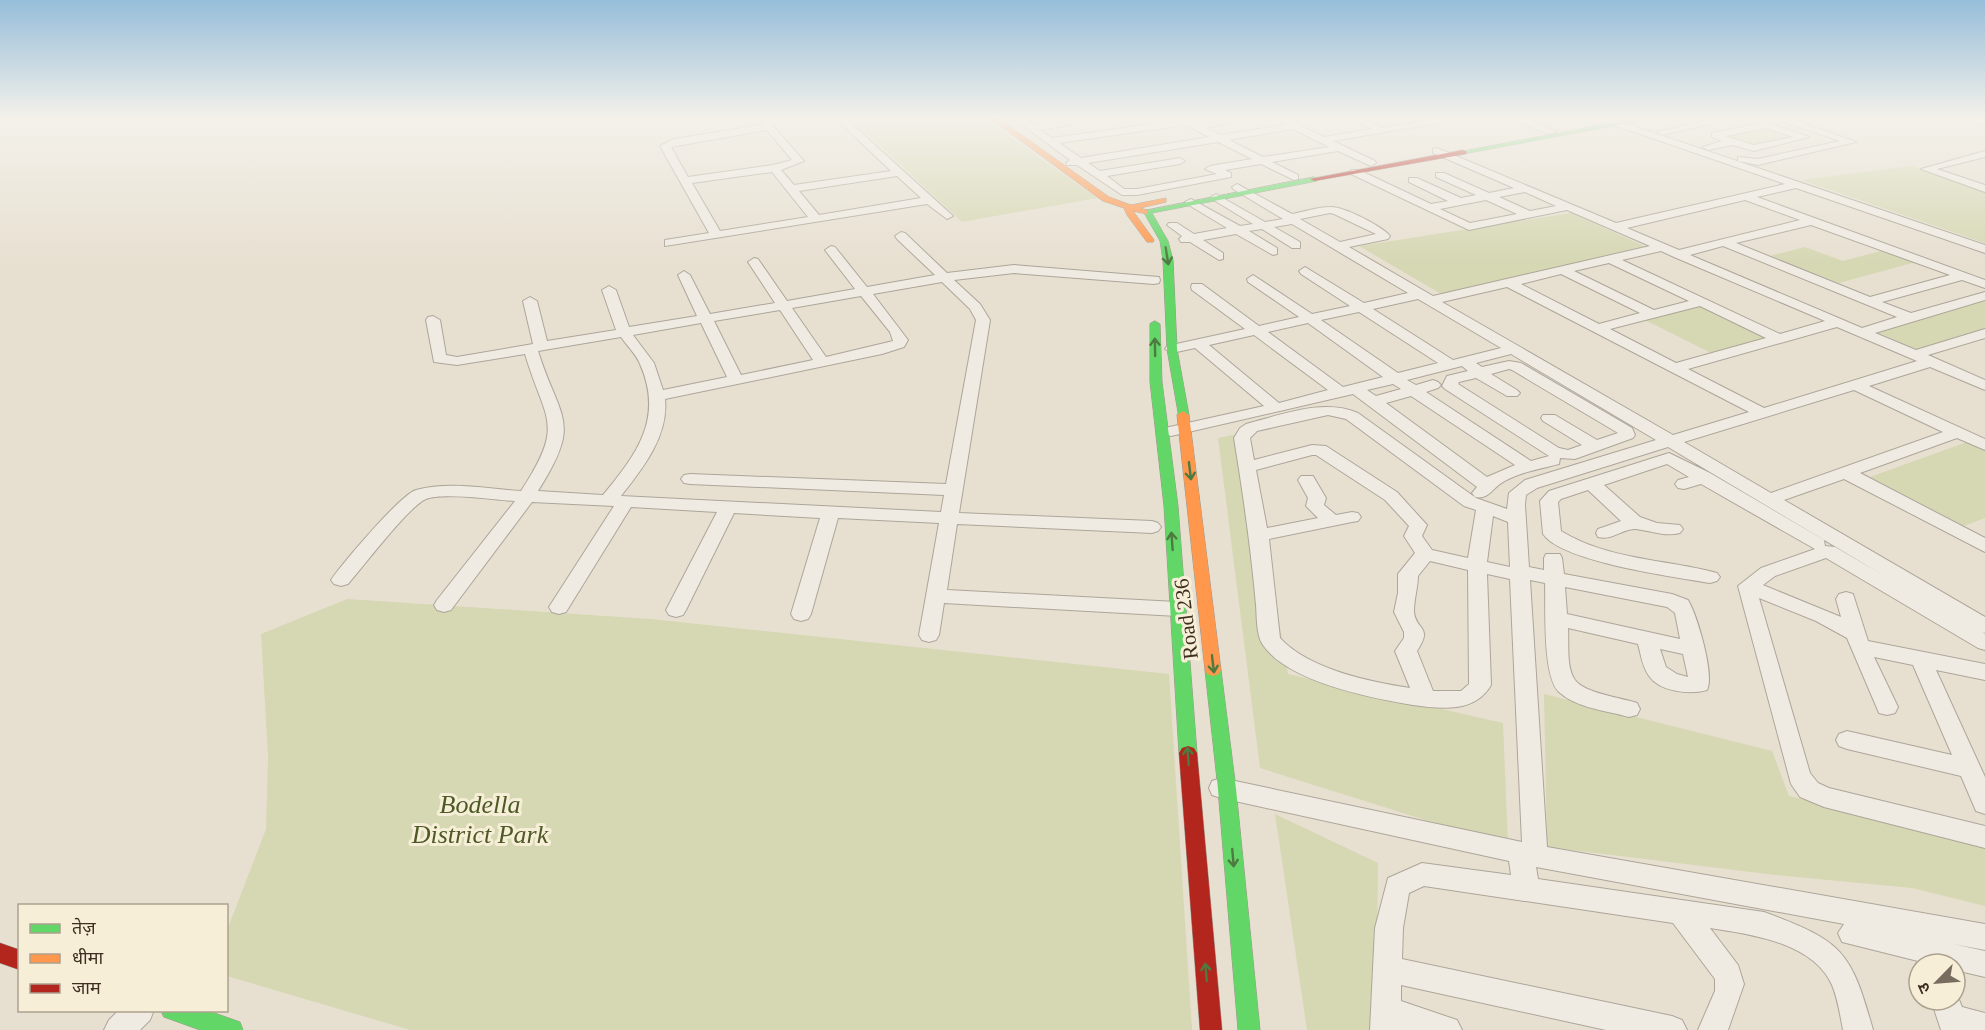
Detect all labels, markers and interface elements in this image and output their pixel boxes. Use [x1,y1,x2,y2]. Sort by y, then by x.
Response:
one-way arrow [1162,246,1173,266]
one-way arrow [1149,337,1161,357]
one-way arrow [1185,460,1196,480]
one-way arrow [1167,532,1178,552]
street label: Road 236 [1169,577,1203,661]
one-way arrow [1207,654,1218,674]
one-way arrow [1183,747,1194,767]
park label: Bodella District Park [411,790,549,849]
one-way arrow [1228,848,1239,868]
legend [18,904,228,1012]
text: तेज़ [72,917,96,938]
text: धीमा [72,948,103,968]
north arrow [1907,952,1967,1012]
one-way arrow [1201,962,1212,982]
text: जाम [72,978,102,998]
text: उ [1914,980,1934,996]

